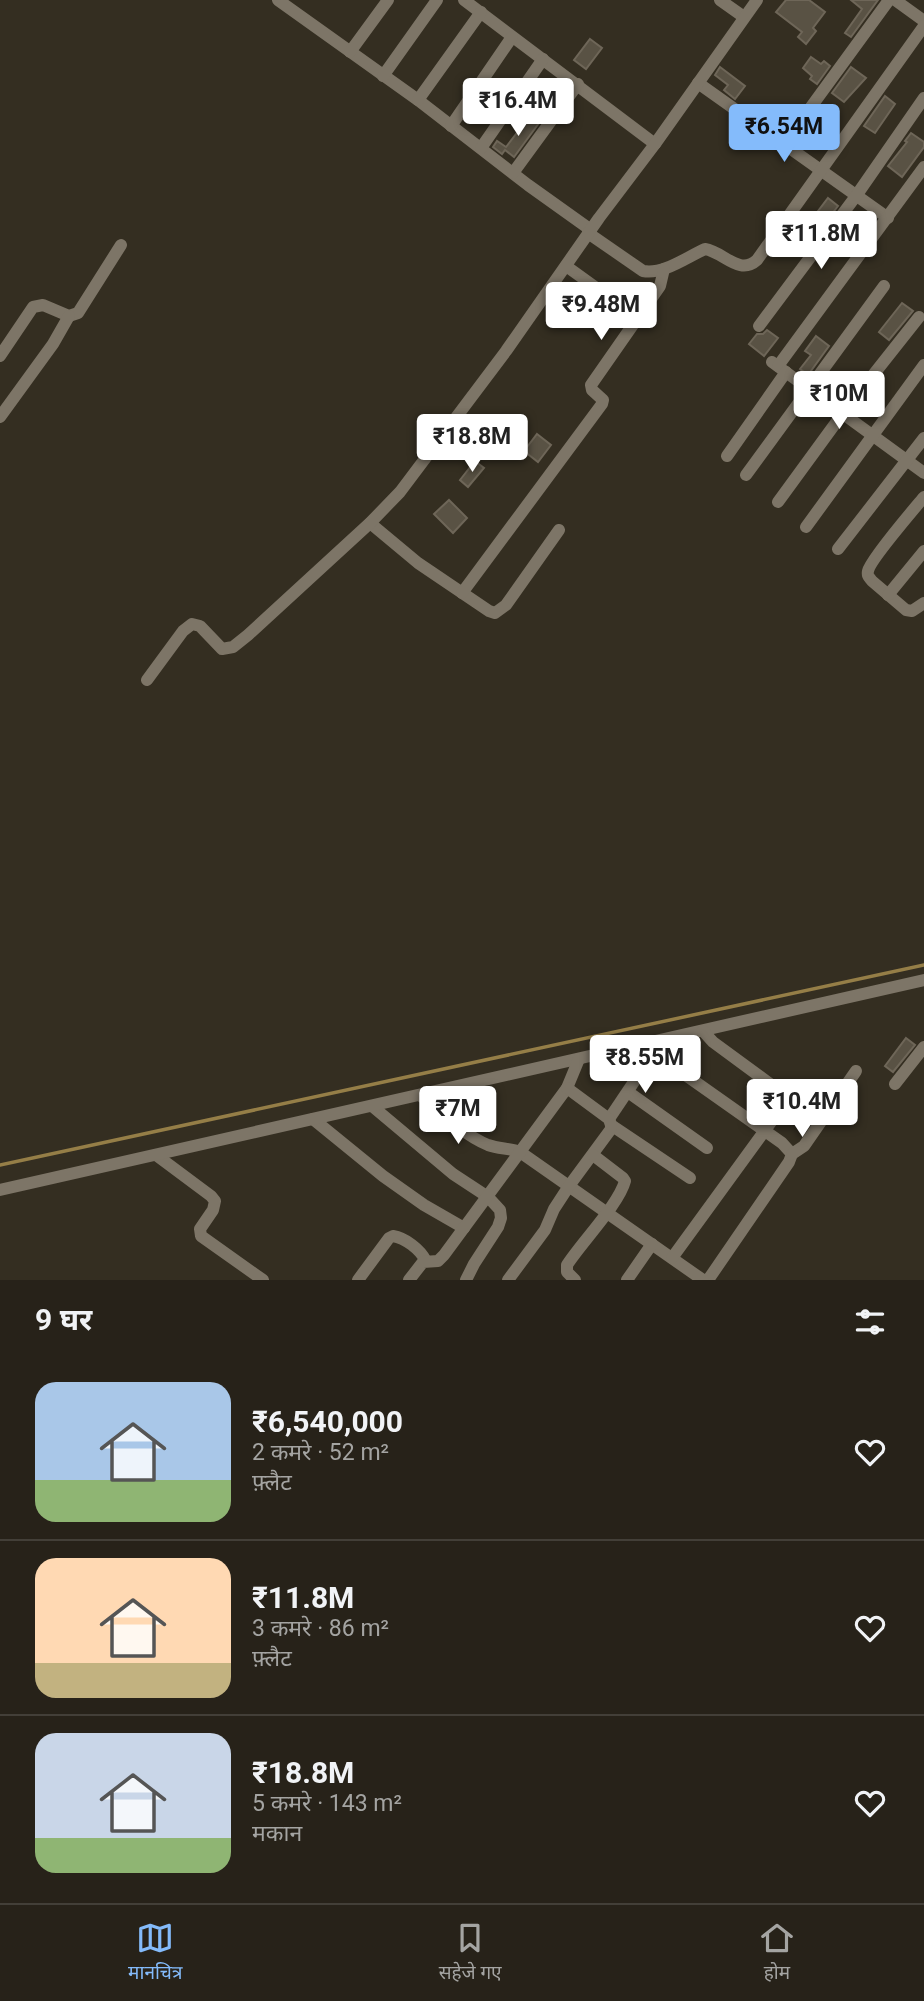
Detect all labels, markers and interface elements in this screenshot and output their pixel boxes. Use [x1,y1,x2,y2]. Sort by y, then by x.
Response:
pin: ₹16.4M [461,78,575,138]
text: ₹16.4M [479,87,557,114]
pin: ₹6.54M [727,104,841,164]
text: ₹6.54M [745,113,823,140]
pin: ₹11.8M [764,212,878,271]
text: ₹11.8M [782,220,860,247]
pin: ₹9.48M [544,282,658,342]
text: ₹9.48M [562,291,640,318]
pin: ₹10M [798,372,880,431]
text: ₹10M [810,380,868,407]
pin: ₹18.8M [415,414,529,474]
text: ₹18.8M [433,423,511,450]
pin: ₹8.55M [588,1036,702,1095]
text: ₹8.55M [606,1044,684,1071]
pin: ₹10.4M [745,1080,859,1139]
pin: ₹7M [424,1086,492,1146]
text: ₹10.4M [763,1088,841,1115]
text: ₹7M [435,1095,481,1122]
text: 9 घर [35,1302,92,1337]
icon: filters [851,1303,889,1341]
text: ₹6,540,000 [252,1404,403,1439]
icon: home [91,1410,175,1494]
icon: heart [851,1433,889,1471]
text: 2 कमरे · 52 m² [252,1439,389,1466]
text: फ़्लैट [252,1469,292,1496]
text: ₹11.8M [252,1580,354,1615]
icon: home [91,1586,175,1670]
icon: heart [851,1609,889,1647]
text: 3 कमरे · 86 m² [252,1615,389,1642]
text: फ़्लैट [252,1645,292,1672]
text: ₹18.8M [252,1755,354,1790]
icon: home [91,1761,175,1845]
icon: heart [851,1784,889,1822]
text: 5 कमरे · 143 m² [252,1790,402,1817]
text: मकान [252,1820,302,1847]
tab: मानचित्र [128,1919,182,1987]
tab: सहेजे गए [439,1919,502,1987]
tab: होम [758,1919,796,1987]

